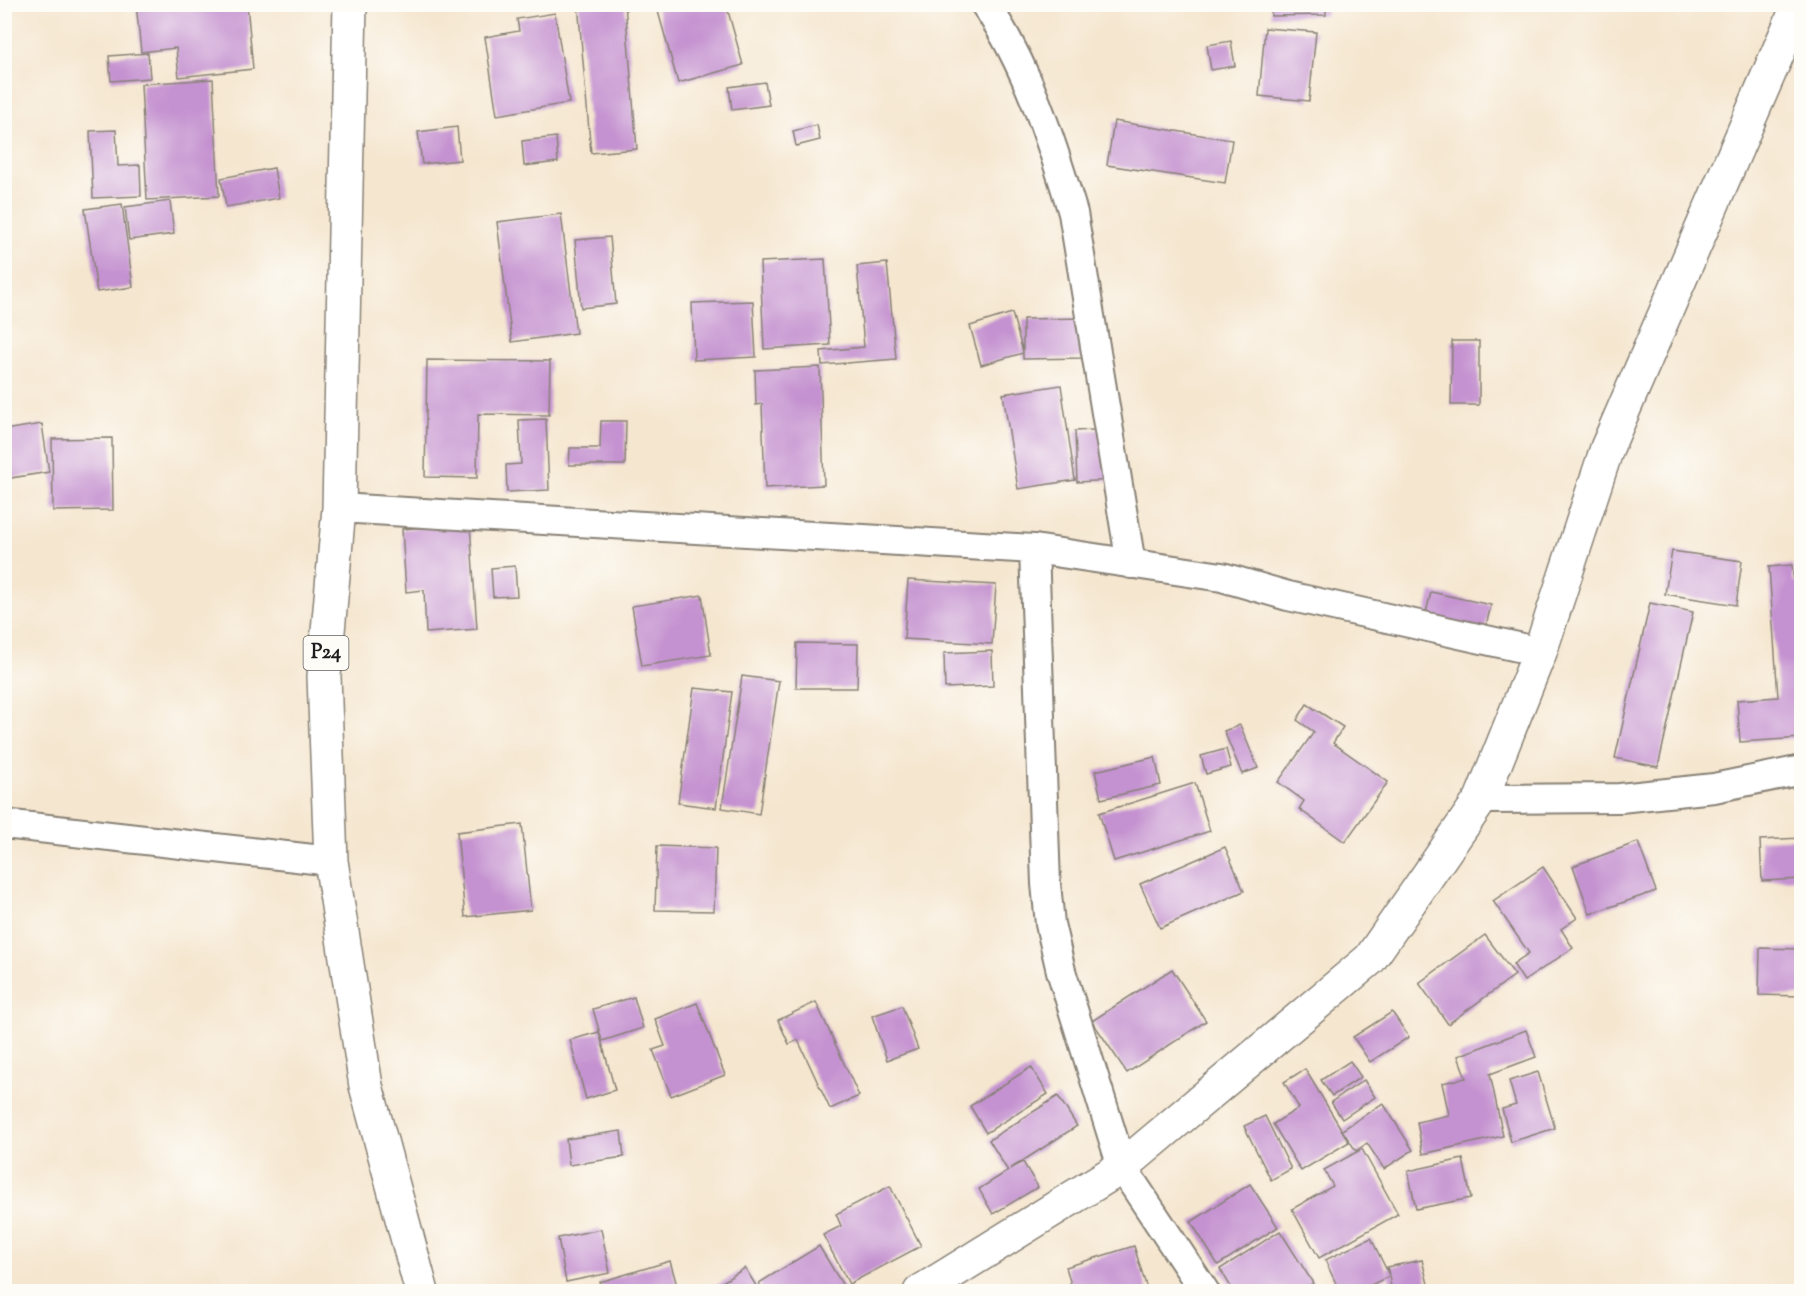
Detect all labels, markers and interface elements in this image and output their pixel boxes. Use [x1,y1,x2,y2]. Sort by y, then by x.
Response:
road number: P24 [304,636,348,670]

